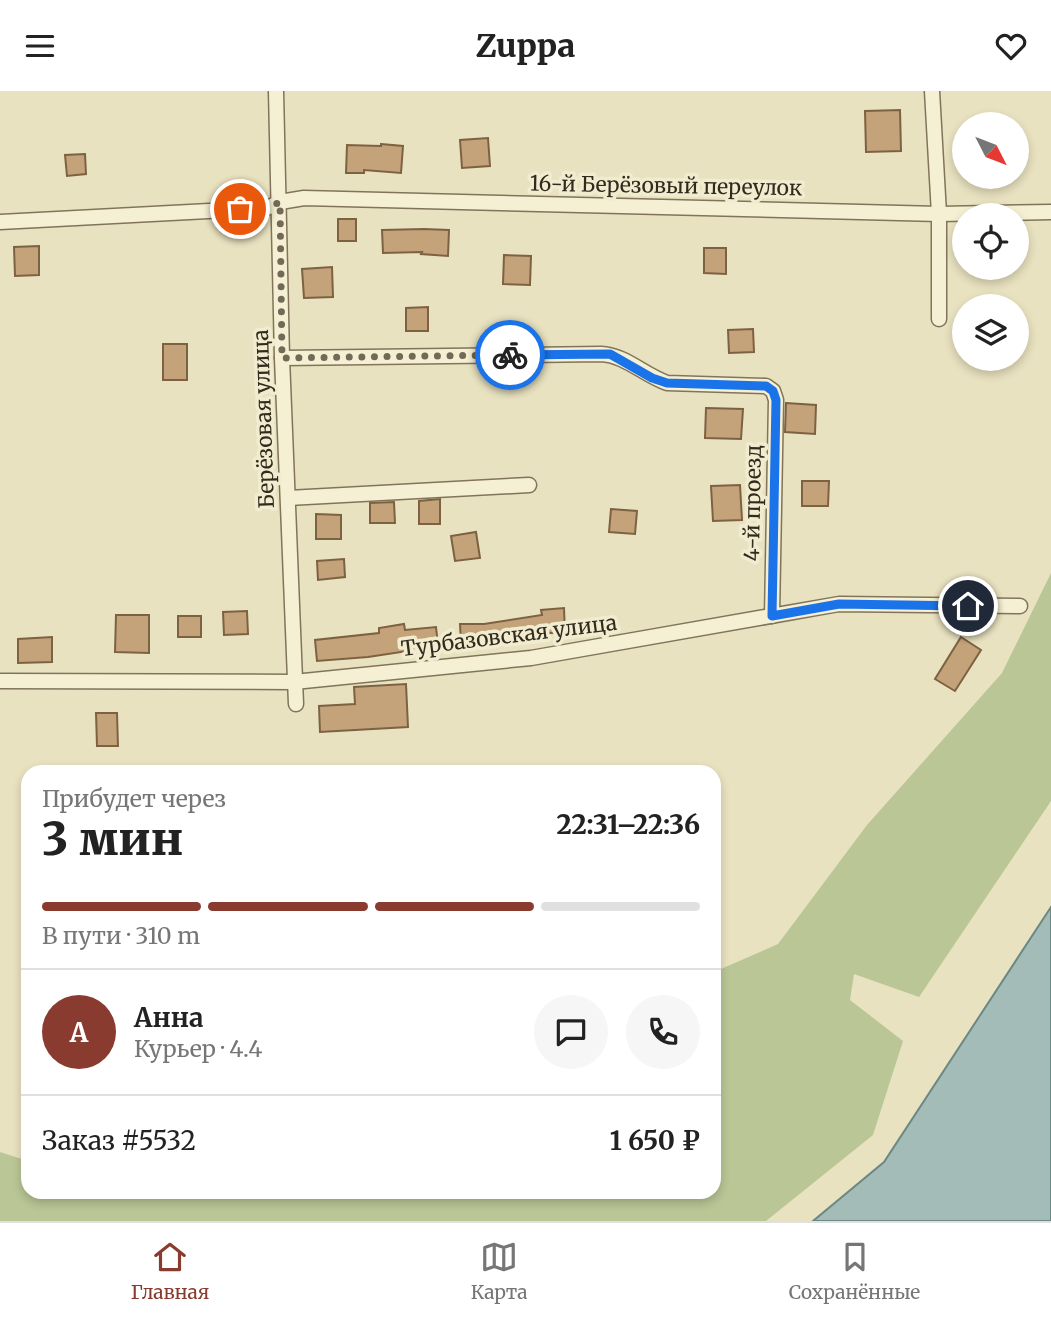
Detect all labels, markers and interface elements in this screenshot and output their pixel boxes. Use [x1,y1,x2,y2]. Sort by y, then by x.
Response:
text: Zuppa [476,26,575,66]
icon: menu [21,27,59,65]
icon: heart [992,27,1030,65]
north arrow [952,112,1029,189]
map controls [952,112,1029,371]
street label: 16-й Берёзовый переулок [530,170,802,201]
pin [210,179,270,239]
icon: bag [221,190,259,228]
button: locate [952,203,1029,280]
button: layers [952,294,1029,371]
courier [475,320,545,390]
street label: Берёзовая улица [247,329,280,509]
icon: bike [491,336,529,374]
street label: 4-й проезд [738,444,767,562]
pin [938,576,998,636]
icon: home [949,587,987,625]
street label: Турбазовская улица [399,609,618,662]
text: Прибудет через [42,784,226,813]
text: 22:31–22:36 [557,808,700,841]
text: 3 мин [42,810,183,868]
text: В пути · 310 m [42,921,200,950]
button: chat [534,995,608,1069]
button: phone [626,995,700,1069]
text: Анна [134,1001,204,1034]
text: А [70,1016,88,1049]
text: Курьер · 4.4 [134,1034,262,1063]
text: Заказ #5532 [42,1124,196,1157]
text: 1 650 ₽ [610,1124,700,1157]
tab: Главная [131,1238,209,1304]
tab: Карта [471,1238,527,1304]
tab: Сохранённые [789,1238,920,1304]

